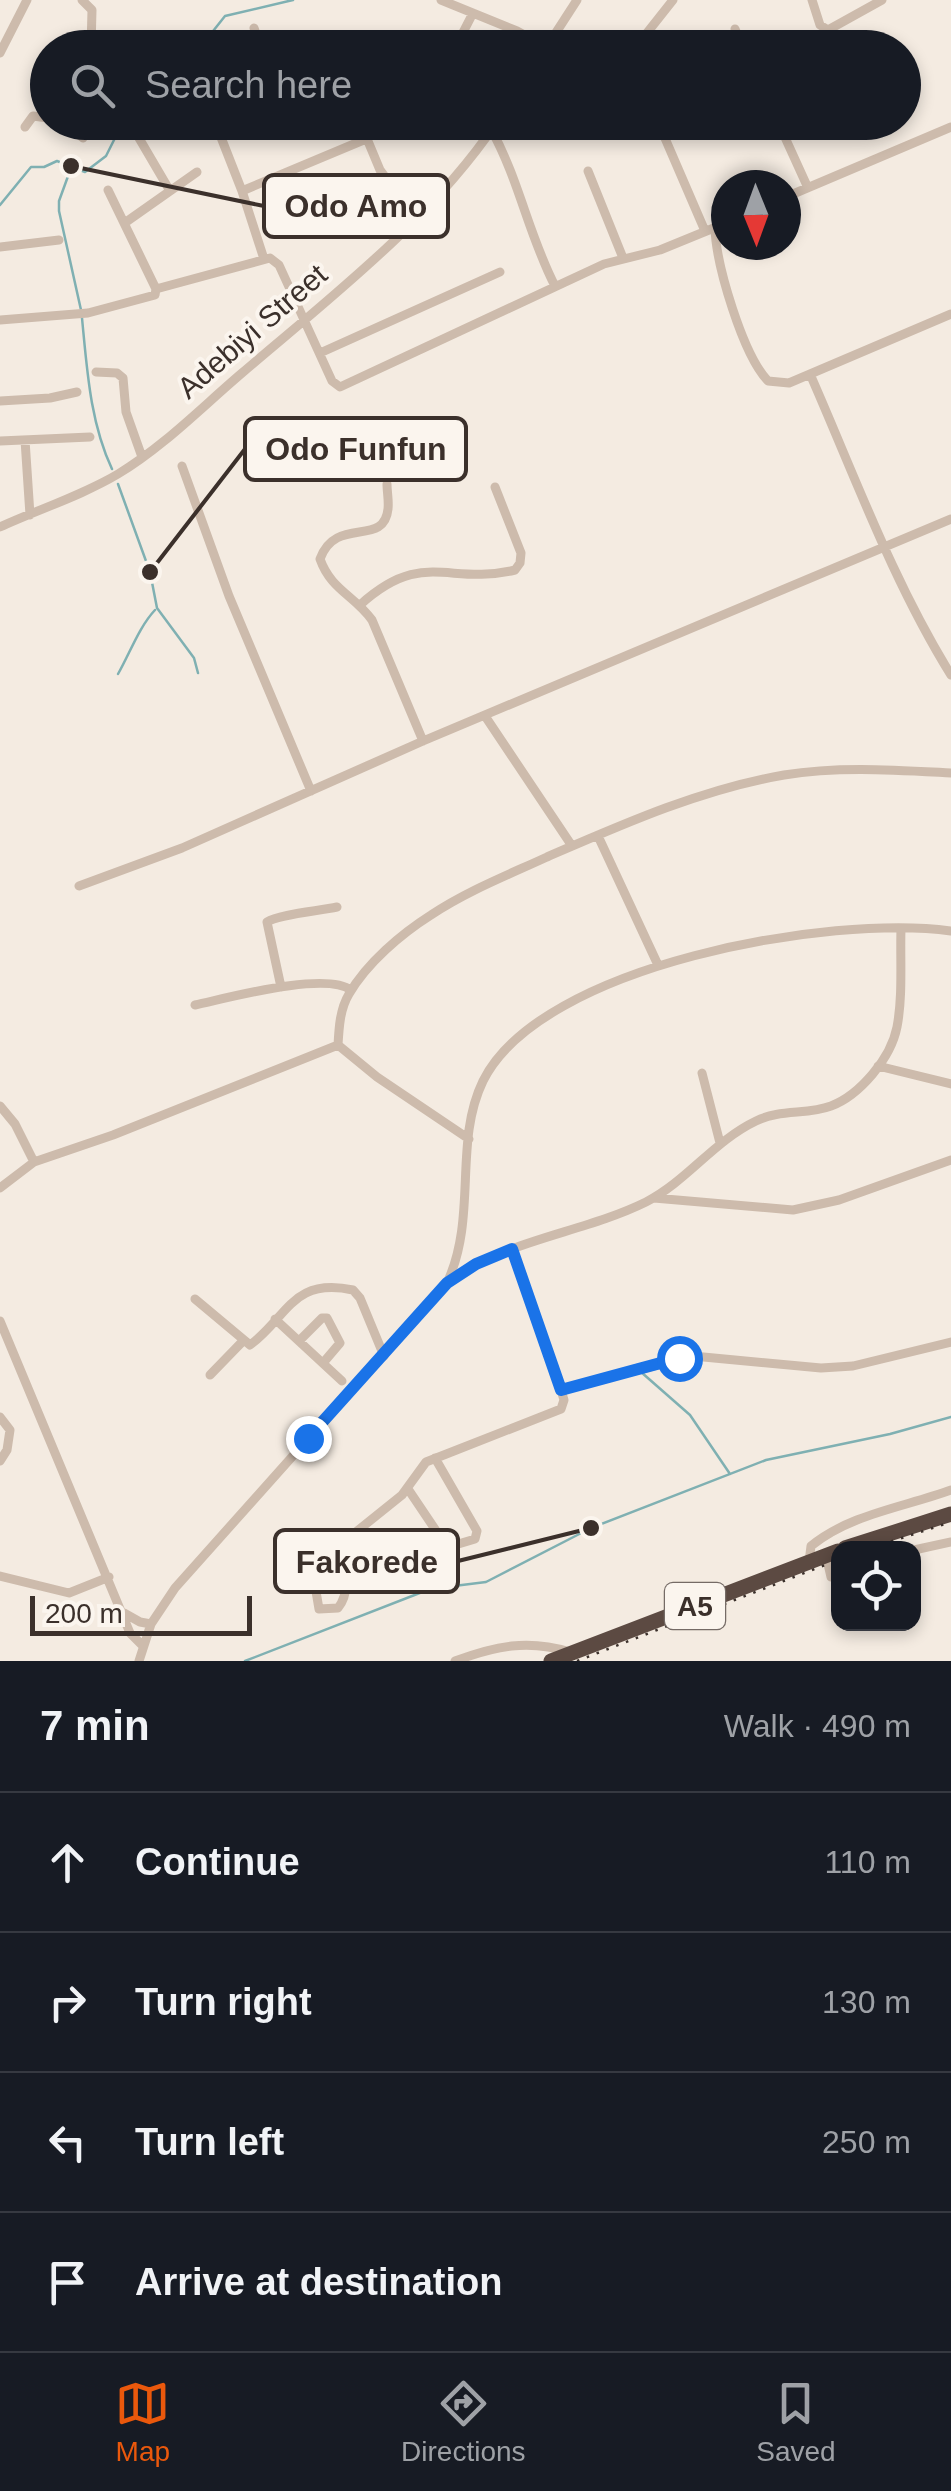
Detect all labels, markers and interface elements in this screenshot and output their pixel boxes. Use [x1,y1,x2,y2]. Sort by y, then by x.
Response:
search box [30,30,921,140]
icon: search [65,58,120,113]
text: Search here [145,64,352,106]
north arrow [711,170,801,260]
callout: Odo Amo [264,175,448,237]
text: Odo Amo [285,188,427,224]
street label: Adebiyi Street [171,257,334,405]
callout: Odo Funfun [245,418,466,480]
text: Odo Funfun [265,431,447,467]
route start [657,1336,703,1382]
route end [286,1416,332,1462]
callout: Fakorede [275,1530,458,1592]
map controls [831,1541,921,1631]
button: locate [831,1541,921,1631]
text: Fakorede [296,1544,438,1580]
road number: A5 [665,1583,725,1629]
scale bar [30,1591,252,1636]
text: 200 m [45,1598,123,1629]
text: 7 min [40,1702,150,1749]
text: Walk · 490 m [724,1708,911,1744]
icon: ahead [40,1835,95,1890]
text: Continue [135,1841,300,1883]
text: 110 m [824,1844,911,1880]
icon: right [40,1975,95,2030]
text: Turn right [135,1981,312,2023]
text: 130 m [822,1984,911,2020]
icon: left [40,2115,95,2170]
text: Turn left [135,2121,284,2163]
text: 250 m [822,2124,911,2160]
icon: arrive [40,2255,95,2310]
text: Arrive at destination [135,2261,502,2303]
tab: Map [115,2376,170,2468]
tab: Directions [401,2376,526,2468]
tab: Saved [756,2376,836,2468]

